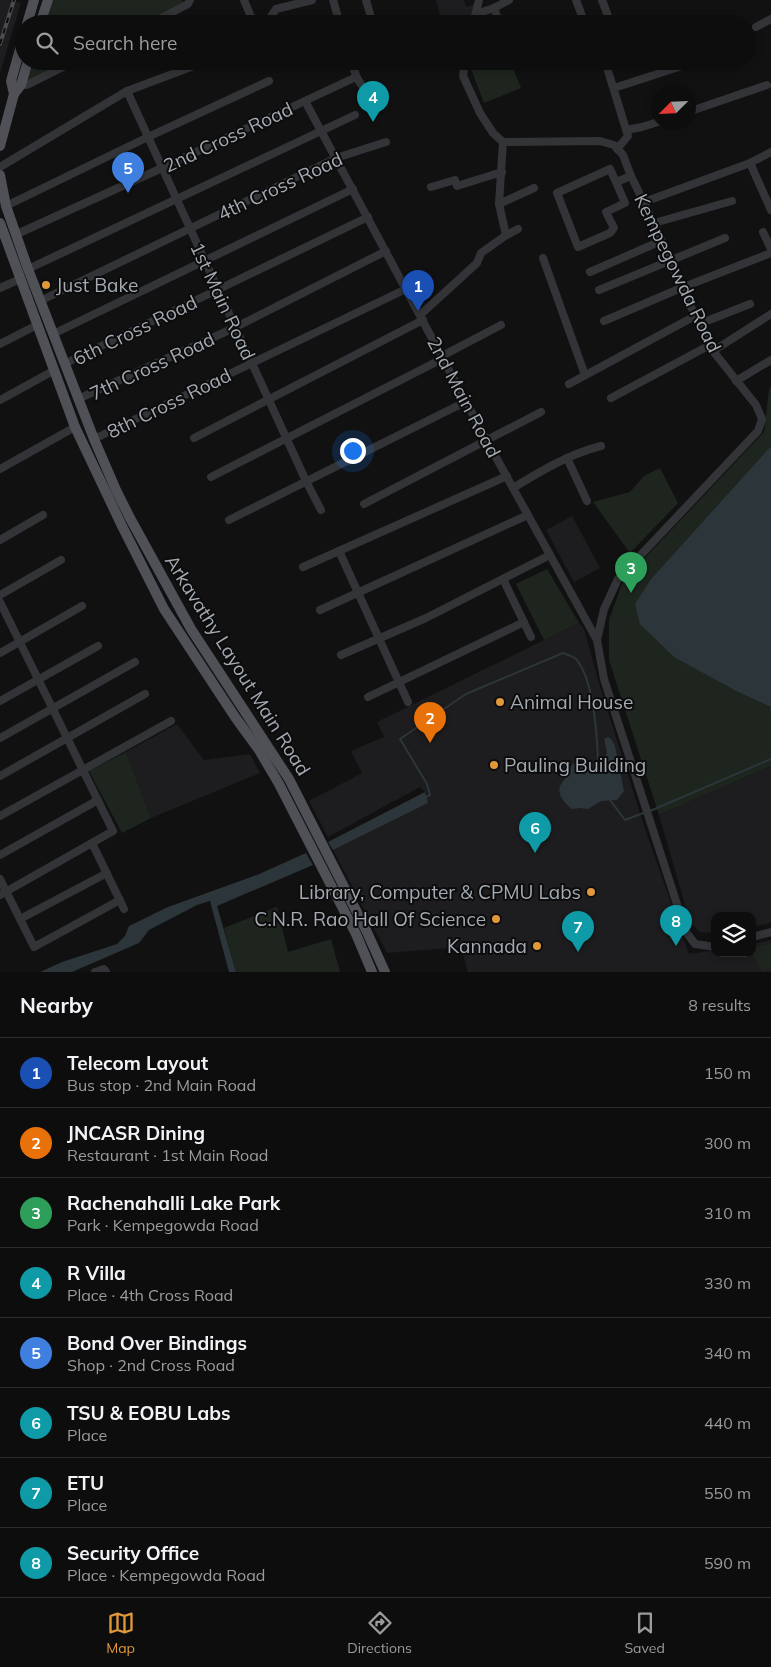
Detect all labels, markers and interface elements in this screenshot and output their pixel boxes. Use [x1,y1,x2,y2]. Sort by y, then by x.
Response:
search box [15,15,756,70]
icon: search [33,29,61,57]
text: Search here [73,31,177,55]
pin: 4 [357,81,389,122]
north arrow [651,85,696,130]
street label: 2nd Cross Road [160,97,296,177]
street label: 4th Cross Road [214,147,346,225]
pin: 5 [112,152,144,193]
street label: Kempegowda Road [629,190,727,356]
street label: 1st Main Road [185,238,261,364]
pin: 1 [402,270,434,311]
place label: Just Bake [56,273,138,297]
marker: Just Bake [40,279,52,291]
street label: 6th Cross Road [69,290,201,370]
street label: 7th Cross Road [86,327,218,405]
street label: 2nd Main Road [422,332,506,462]
street label: 8th Cross Road [103,363,235,443]
your location [340,438,366,464]
street label: Arkavathy Layout Main Road [160,550,316,780]
pin: 3 [615,552,647,593]
place label: Animal House [510,690,633,714]
marker: Animal House [494,696,506,708]
pin: 2 [414,702,446,743]
place label: Pauling Building [504,753,646,777]
marker: Pauling Building [488,759,500,771]
pin: 6 [519,812,551,853]
place label: Library, Computer & CPMU Labs [299,880,581,904]
marker: Library, Computer & CPMU Labs [585,886,597,898]
pin: 8 [660,905,692,946]
place label: C.N.R. Rao Hall Of Science [254,907,486,931]
pin: 7 [562,911,594,952]
map controls [711,912,756,957]
button: layers [711,912,756,957]
marker: C.N.R. Rao Hall Of Science [490,913,502,925]
place label: Kannada [447,934,527,958]
marker: Kannada [531,940,543,952]
text: Nearby [20,992,93,1018]
text: 8 results [688,995,751,1015]
text: Telecom Layout [67,1051,208,1075]
text: 1 [31,1063,41,1083]
text: 150 m [704,1063,751,1083]
text: Bus stop · 2nd Main Road [67,1075,256,1095]
text: JNCASR Dining [67,1121,205,1145]
text: 2 [31,1133,41,1153]
text: 300 m [704,1133,751,1153]
text: Restaurant · 1st Main Road [67,1145,268,1165]
text: Rachenahalli Lake Park [67,1191,280,1215]
text: 3 [31,1203,41,1223]
text: 310 m [704,1203,751,1223]
text: Park · Kempegowda Road [67,1215,259,1235]
text: R Villa [67,1261,126,1285]
text: 4 [31,1273,41,1293]
text: 330 m [704,1273,751,1293]
text: Place · 4th Cross Road [67,1285,233,1305]
text: Bond Over Bindings [67,1331,247,1355]
text: 5 [31,1343,41,1363]
text: 340 m [704,1343,751,1363]
text: Shop · 2nd Cross Road [67,1355,235,1375]
text: TSU & EOBU Labs [67,1401,230,1425]
text: 6 [31,1413,41,1433]
text: 440 m [704,1413,751,1433]
text: Place [67,1425,107,1445]
text: ETU [67,1471,104,1495]
text: 7 [31,1483,41,1503]
text: 550 m [704,1483,751,1503]
text: Place [67,1495,107,1515]
text: Security Office [67,1541,199,1565]
text: 8 [31,1553,41,1573]
text: 590 m [704,1553,751,1573]
text: Place · Kempegowda Road [67,1565,265,1585]
tab: Map [106,1609,135,1657]
tab: Directions [347,1609,412,1657]
tab: Saved [624,1609,665,1657]

